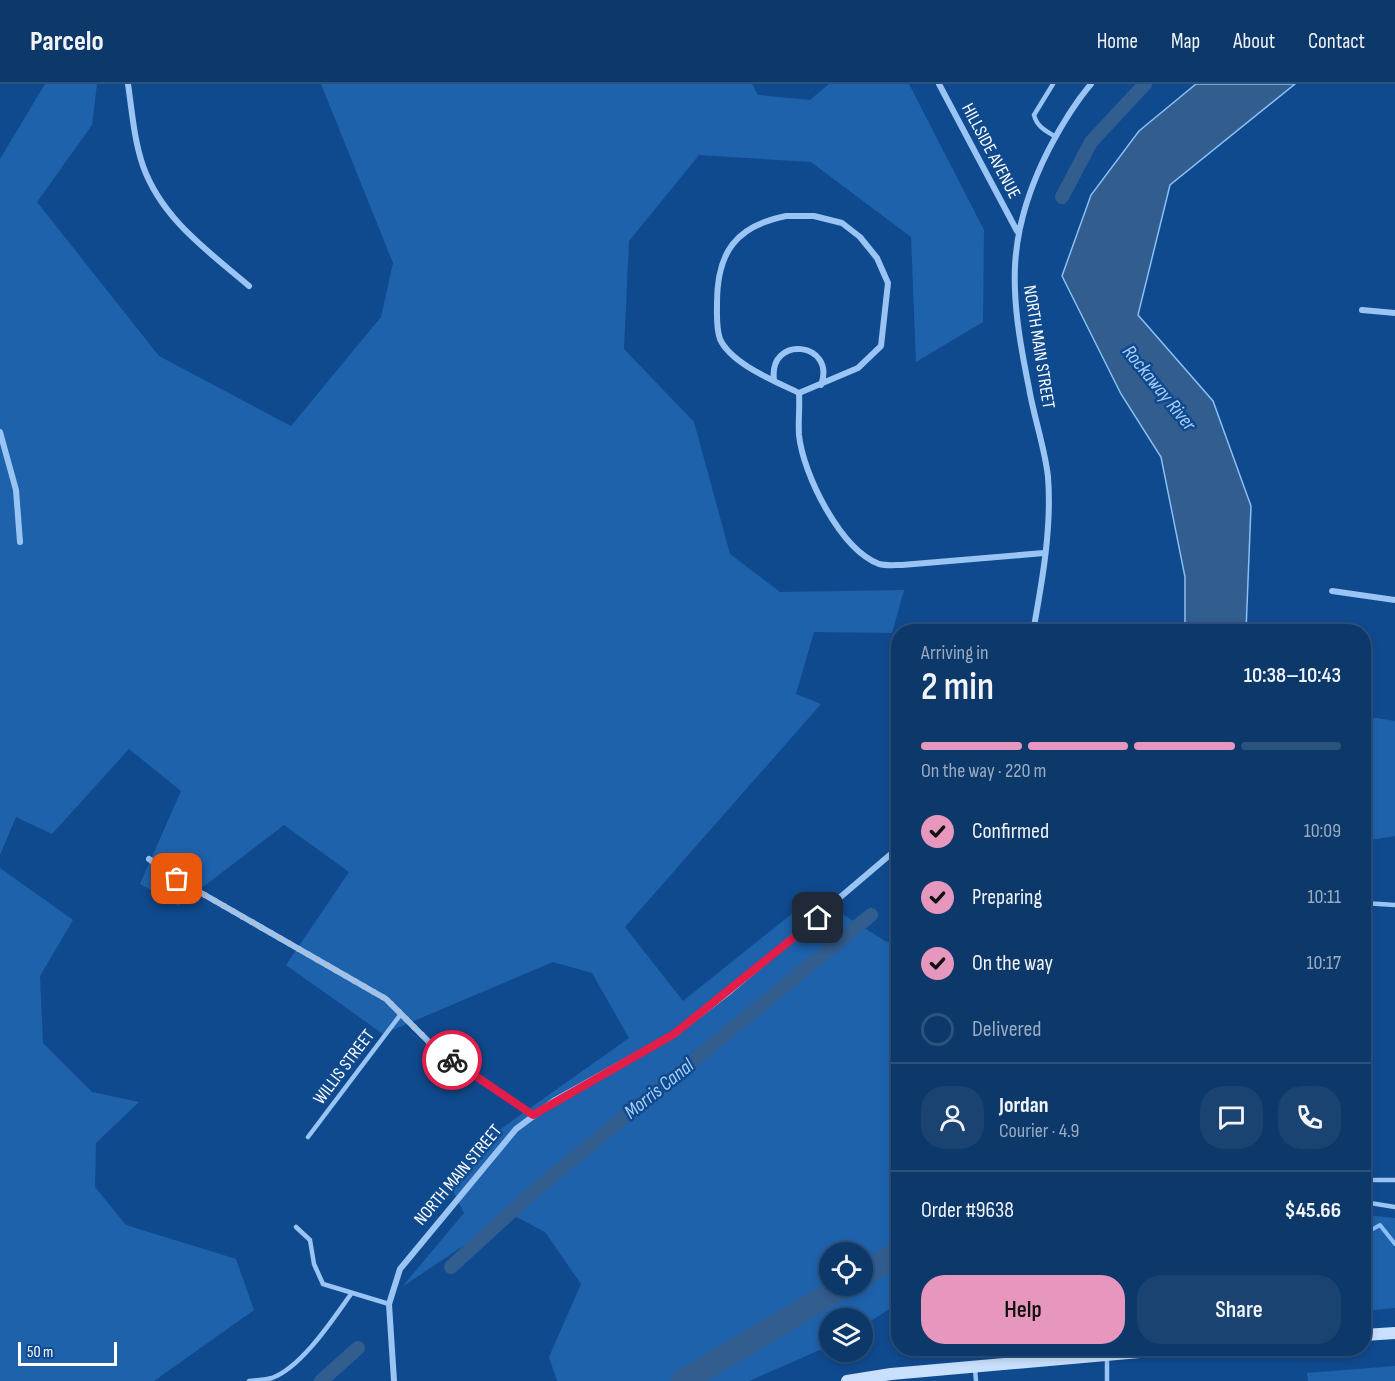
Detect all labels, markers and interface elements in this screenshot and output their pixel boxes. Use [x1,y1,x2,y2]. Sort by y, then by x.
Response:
text: Parcelo [30,25,104,58]
text: Home [1097,29,1138,54]
text: Map [1171,29,1200,54]
text: About [1233,29,1275,54]
text: Contact [1308,29,1365,54]
street label: HILLSIDE AVENUE [957,100,1025,202]
street label: NORTH MAIN STREET [1019,284,1059,410]
water label: Rockaway River [1117,340,1202,437]
text: Arriving in [921,641,989,665]
text: 10:38–10:43 [1244,662,1341,689]
text: 2 min [921,664,994,711]
text: On the way · 220 m [921,759,1046,783]
icon: check [921,815,954,848]
text: Confirmed [972,818,1049,845]
text: 10:09 [1304,819,1341,843]
pin [151,853,202,904]
icon: bag [160,862,193,895]
icon: check [921,881,954,914]
text: Preparing [972,884,1042,911]
text: 10:11 [1308,885,1341,909]
pin [792,892,843,943]
icon: home [801,901,834,934]
icon: check [921,947,954,980]
text: On the way [972,950,1053,977]
text: 10:17 [1307,951,1341,975]
text: Delivered [972,1016,1041,1043]
street label: WILLIS STREET [309,1025,379,1109]
courier [422,1030,482,1090]
icon: bike [436,1044,469,1077]
water label: Morris Canal [619,1053,700,1124]
button: person [921,1086,984,1149]
button: chat [1200,1086,1263,1149]
button: phone [1278,1086,1341,1149]
text: Jordan [999,1092,1048,1119]
text: Courier · 4.9 [999,1119,1079,1143]
street label: NORTH MAIN STREET [410,1120,506,1230]
text: Order #9638 [921,1197,1014,1224]
text: $45.66 [1285,1197,1341,1224]
map controls [819,1242,873,1362]
button: locate [819,1242,873,1296]
button: Help [921,1275,1125,1344]
button: Share [1137,1275,1341,1344]
button: layers [819,1308,873,1362]
scale bar [18,1339,117,1366]
text: 50 m [27,1343,53,1362]

